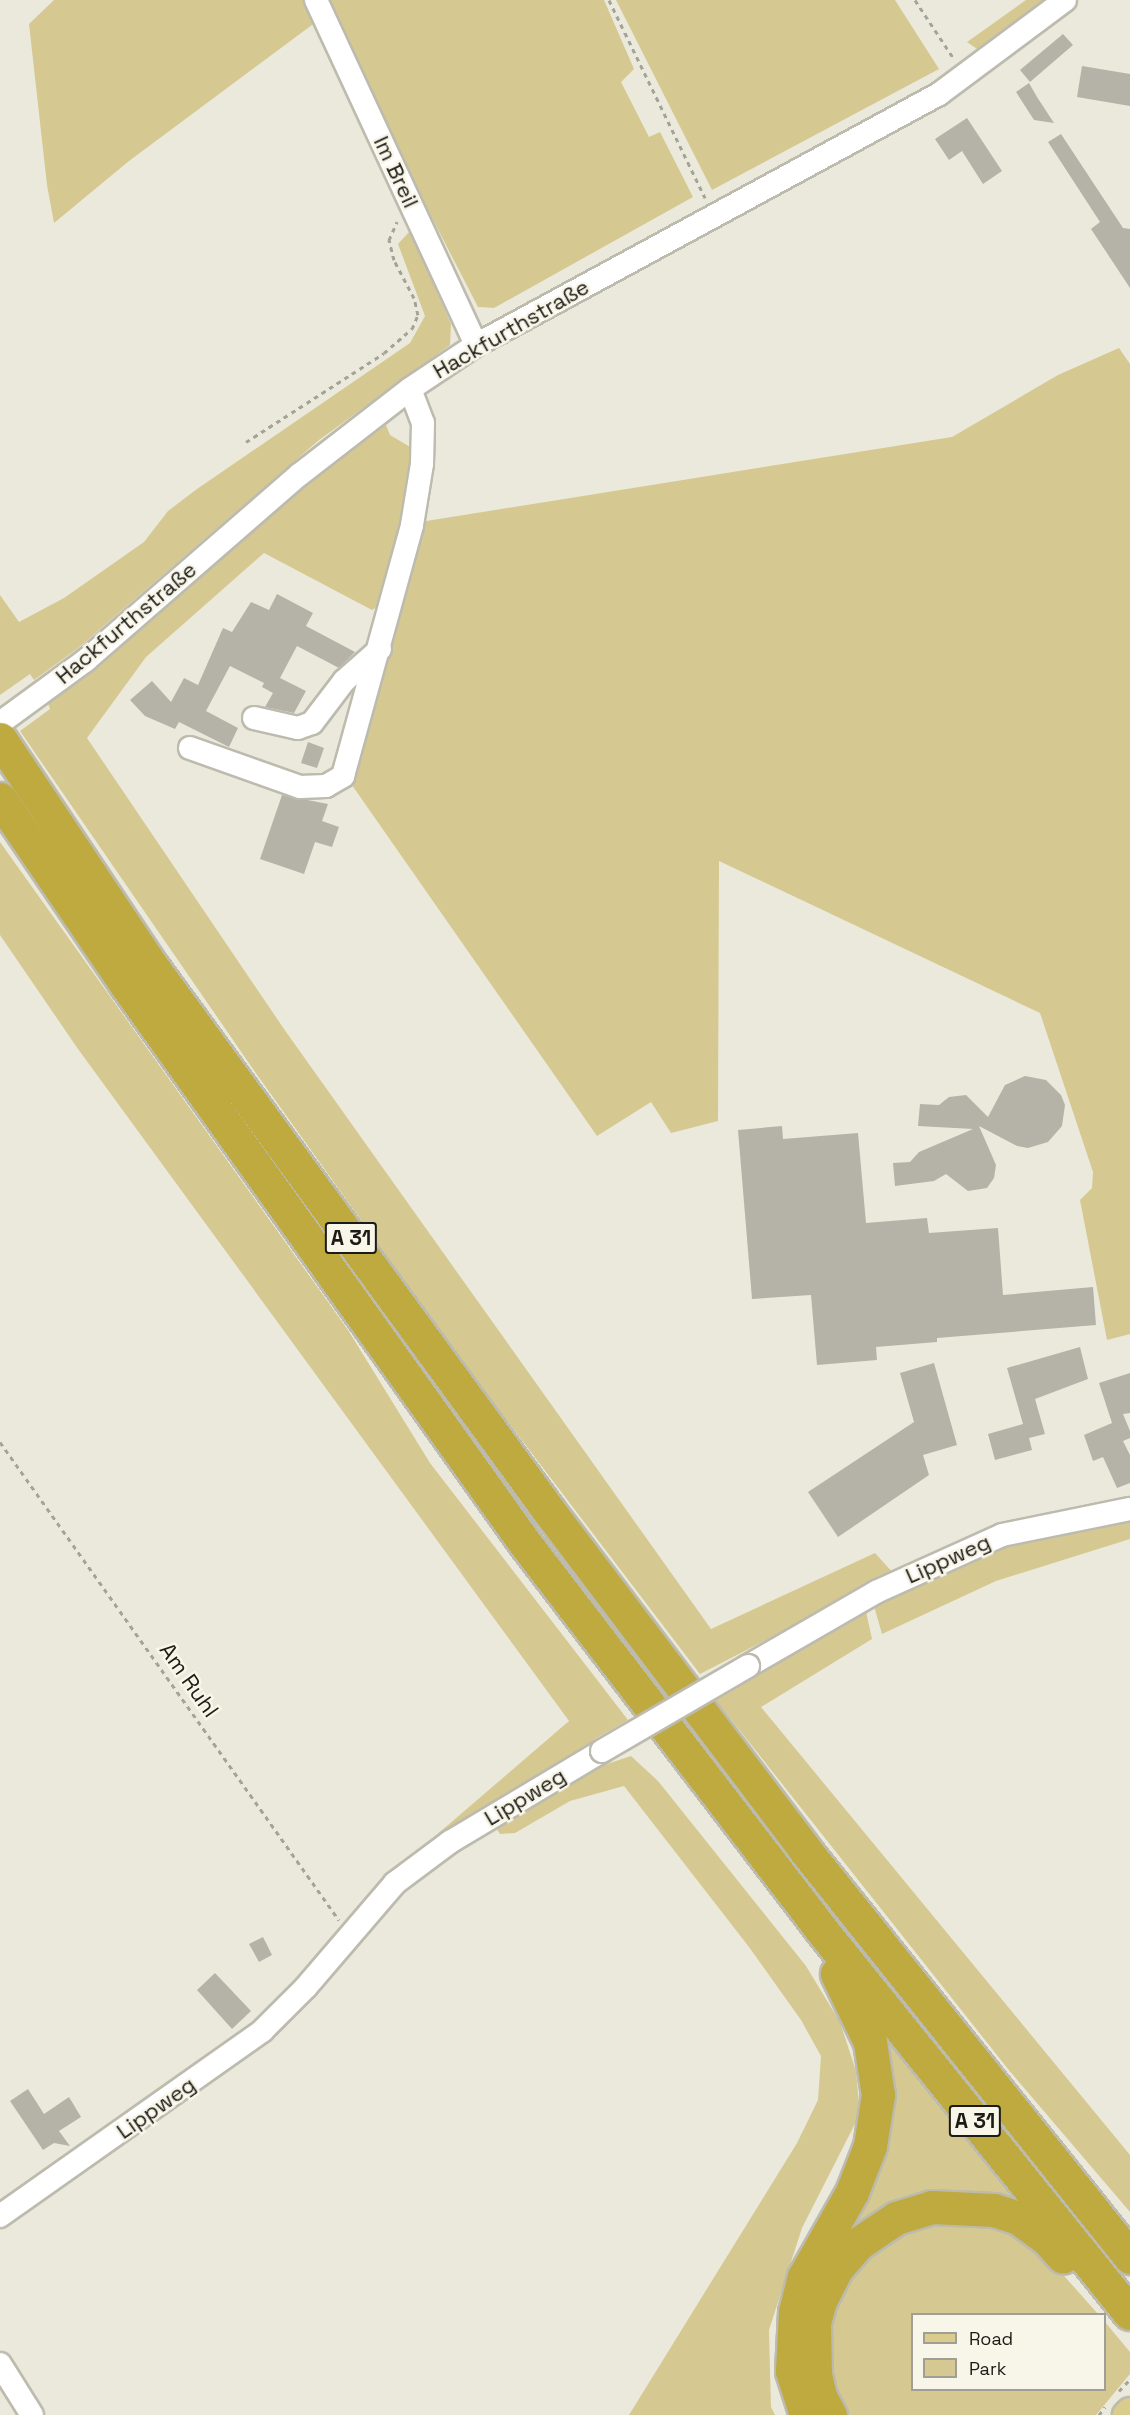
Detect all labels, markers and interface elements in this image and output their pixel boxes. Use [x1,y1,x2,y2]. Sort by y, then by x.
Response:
street label: Im Breil [368,132,424,212]
street label: Hackfurthstraße [428,274,594,384]
street label: Hackfurthstraße [50,556,202,690]
road number: A 31 [324,1220,378,1256]
street label: Lippweg [901,1529,995,1589]
street label: Am Ruhl [154,1638,224,1722]
street label: Lippweg [480,1762,570,1832]
street label: Lippweg [112,2071,200,2145]
road number: A 31 [948,2103,1002,2139]
legend [911,2313,1106,2391]
text: Road [969,2327,1013,2350]
text: Park [969,2357,1006,2380]

